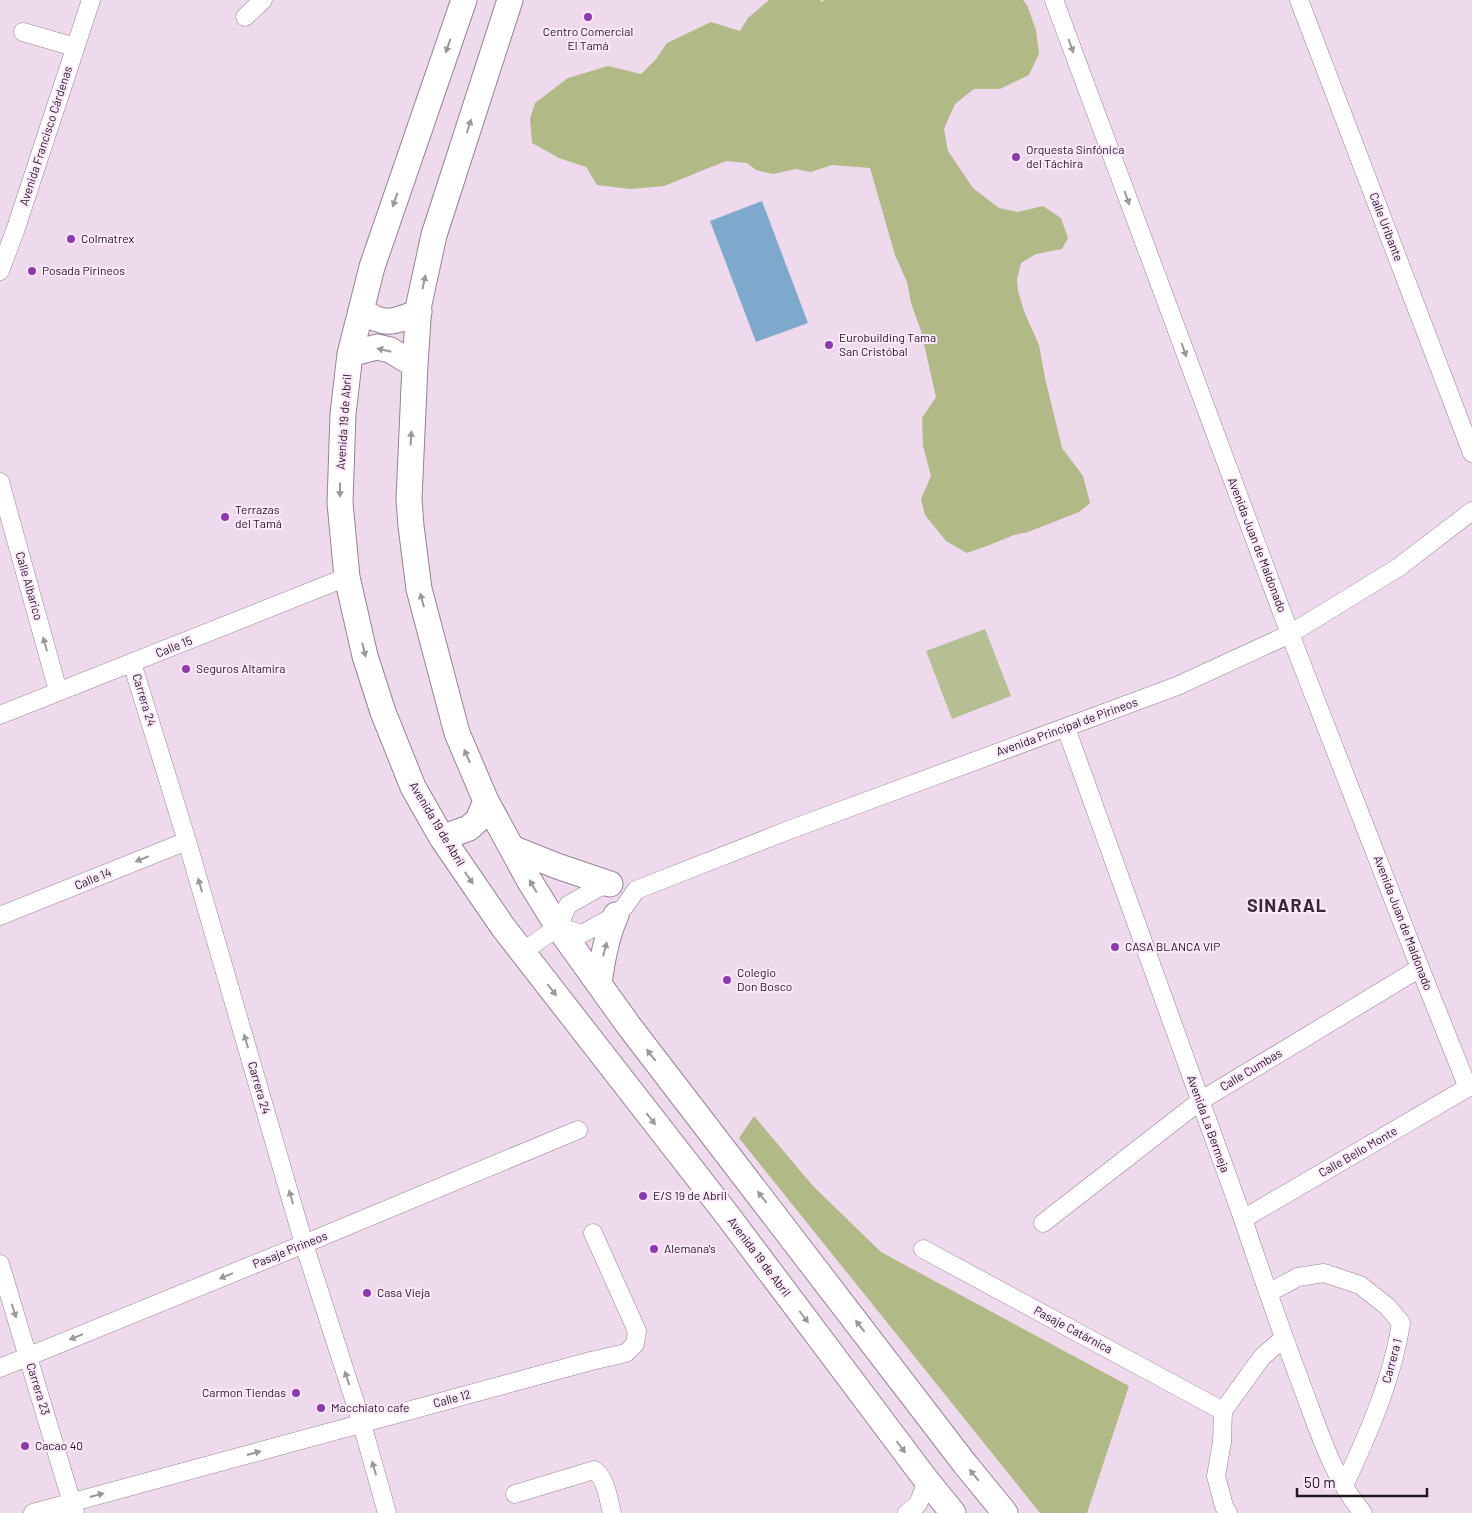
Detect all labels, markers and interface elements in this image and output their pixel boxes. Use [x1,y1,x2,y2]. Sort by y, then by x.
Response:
marker: Centro Comercial El Tamá [582,11,594,23]
place label: Centro Comercial El Tamá [543,24,633,52]
one-way arrow [1068,38,1075,53]
one-way arrow [444,39,452,54]
street label: Avenida Francisco Cárdenas [16,64,74,207]
one-way arrow [466,119,474,134]
place label: Orquesta Sinfónica del Táchira [1026,142,1124,170]
marker: Orquesta Sinfónica del Táchira [1010,151,1022,163]
street label: Calle Uribante [1367,190,1406,263]
one-way arrow [1123,191,1131,206]
one-way arrow [391,192,398,207]
place label: Colmatrex [81,231,134,245]
marker: Colmatrex [65,233,77,245]
place label: Posada Pirineos [42,263,125,277]
marker: Posada Pirineos [26,265,38,277]
one-way arrow [420,275,428,290]
place label: Eurobuilding Tama San Cristóbal [839,330,936,358]
marker: Eurobuilding Tama San Cristóbal [823,339,835,351]
one-way arrow [1181,343,1188,358]
one-way arrow [376,346,391,354]
street label: Avenida 19 de Abril [333,374,353,470]
one-way arrow [408,430,416,446]
street label: Avenida Juan de Maldonado [1226,475,1290,614]
one-way arrow [336,482,344,498]
place label: Terrazas del Tamá [235,502,282,530]
marker: Terrazas del Tamá [219,511,231,523]
street label: Calle Albarico [14,550,46,622]
one-way arrow [418,592,426,607]
street label: Calle 15 [153,632,194,660]
one-way arrow [40,636,48,651]
one-way arrow [360,642,368,657]
place label: Seguros Altamira [196,661,285,675]
marker: Seguros Altamira [180,663,192,675]
street label: Carrera 24 [130,672,160,728]
street label: Avenida Principal de Pirineos [994,694,1140,758]
one-way arrow [463,749,471,763]
street label: Avenida 19 de Abril [407,779,468,868]
street label: Avenida Juan de Maldonado [1372,853,1436,992]
one-way arrow [134,855,149,863]
street label: Calle 14 [72,864,113,892]
one-way arrow [465,872,474,885]
one-way arrow [195,878,203,893]
one-way arrow [528,879,537,892]
district label: SINARAL [1247,894,1327,916]
place label: CASA BLANCA VIP [1125,939,1220,953]
one-way arrow [601,941,609,956]
marker: CASA BLANCA VIP [1109,941,1121,953]
place label: Colegio Don Bosco [737,965,792,993]
marker: Colegio Don Bosco [721,974,733,986]
one-way arrow [547,983,557,997]
one-way arrow [241,1034,249,1049]
street label: Calle Cumbas [1217,1045,1284,1093]
one-way arrow [646,1049,657,1062]
street label: Carrera 24 [246,1060,274,1116]
street label: Avenida La Bermeja [1185,1073,1233,1174]
one-way arrow [646,1112,657,1125]
street label: Calle Bello Monte [1316,1123,1399,1179]
place label: E/S 19 de Abril [653,1188,727,1202]
one-way arrow [286,1190,294,1205]
marker: E/S 19 de Abril [637,1190,649,1202]
one-way arrow [756,1191,767,1204]
street label: Avenida 19 de Abril [725,1214,794,1299]
street label: Pasaje Pirineos [250,1228,329,1270]
place label: Alemana's [664,1241,716,1255]
marker: Alemana's [648,1243,660,1255]
one-way arrow [219,1272,234,1280]
place label: Casa Vieja [377,1285,430,1299]
marker: Casa Vieja [361,1287,373,1299]
street label: Pasaje Catárnica [1032,1303,1115,1356]
one-way arrow [11,1304,19,1319]
one-way arrow [798,1310,809,1323]
one-way arrow [855,1320,866,1333]
one-way arrow [69,1333,83,1341]
street label: Carrera 1 [1378,1337,1404,1385]
street label: Carrera 23 [24,1361,54,1416]
one-way arrow [343,1370,350,1385]
place label: Carmon Tiendas [202,1385,286,1399]
street label: Calle 12 [431,1386,472,1410]
marker: Carmon Tiendas [290,1387,302,1399]
place label: Macchiato cafe [331,1400,409,1414]
marker: Macchiato cafe [315,1402,327,1414]
place label: Cacao 40 [35,1438,83,1452]
marker: Cacao 40 [19,1440,31,1452]
one-way arrow [896,1440,907,1453]
one-way arrow [246,1449,261,1457]
one-way arrow [370,1461,378,1476]
scale bar [1297,1466,1427,1498]
one-way arrow [969,1469,980,1482]
text: 50 m [1304,1473,1336,1491]
one-way arrow [90,1491,105,1499]

